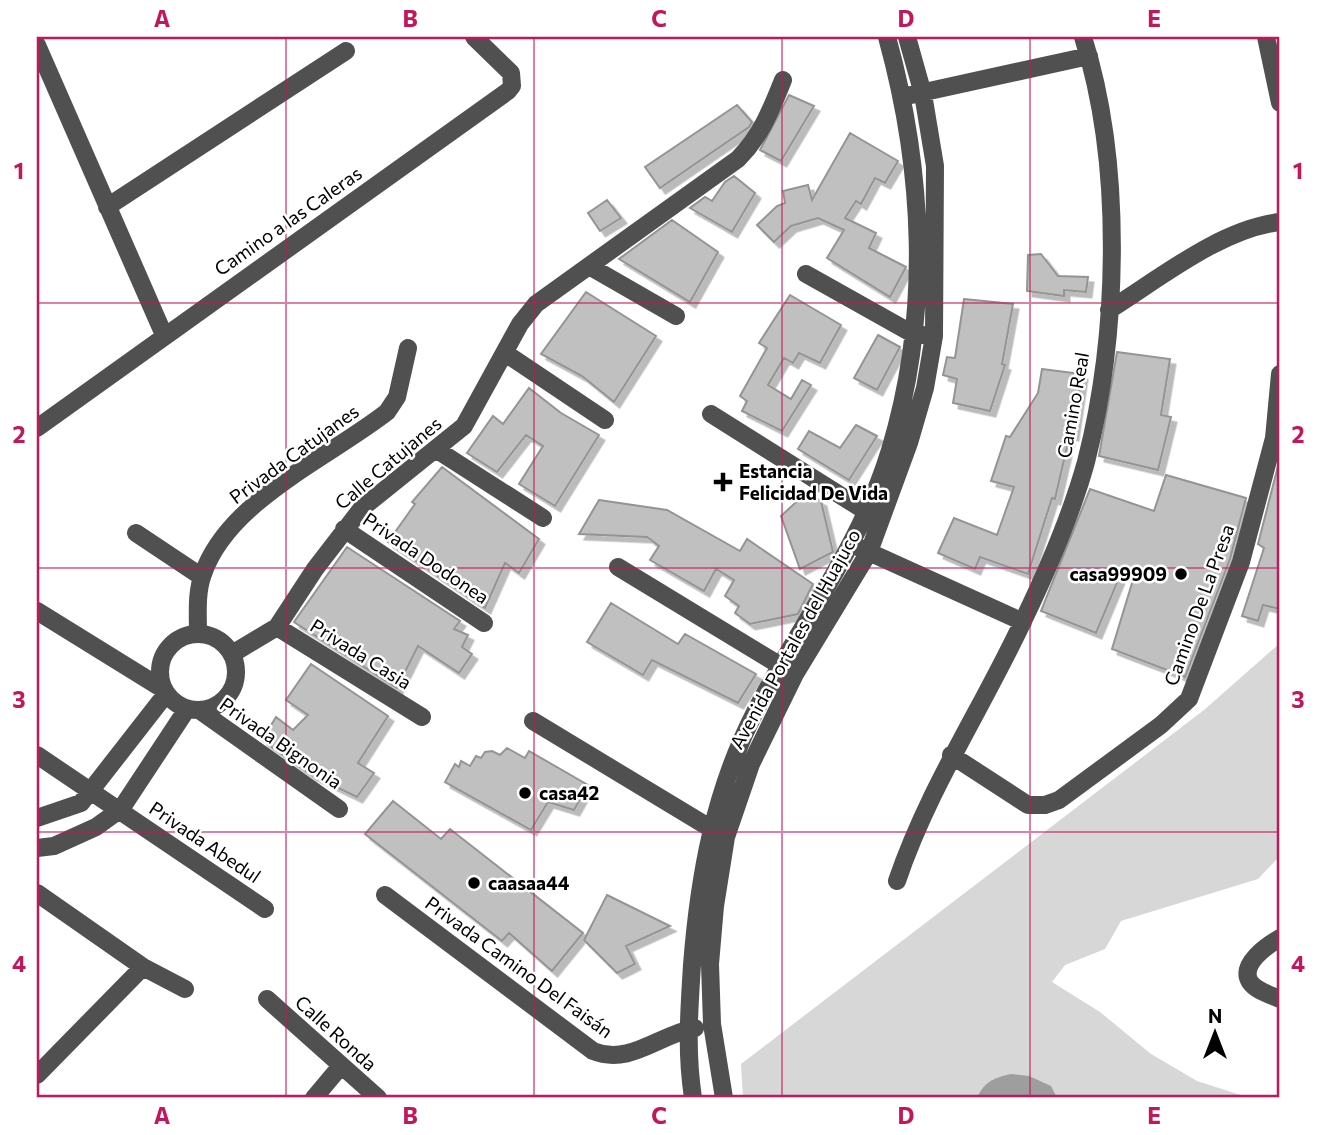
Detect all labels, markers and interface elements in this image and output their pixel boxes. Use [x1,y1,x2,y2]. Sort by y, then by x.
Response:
text: A [154,4,171,32]
text: B [402,4,418,32]
text: C [651,4,667,32]
text: D [898,4,915,32]
text: E [1147,4,1161,32]
text: 1 [14,156,24,184]
text: 1 [1293,156,1303,184]
street label: Camino a las Caleras [210,161,366,280]
street label: Camino Real [1052,350,1093,460]
street label: Privada Catujanes [225,399,363,508]
street label: Calle Catujanes [330,411,446,514]
text: 2 [12,420,26,448]
text: 2 [1291,420,1305,448]
place label: Estancia Felicidad De Vida [739,459,888,504]
marker: Estancia Felicidad De Vida [713,472,733,492]
street label: Privada Dodonea [359,507,494,608]
street label: Camino De La Presa [1159,521,1238,689]
street label: Avenida Portales del Huajuco [724,525,865,753]
place label: casa99909 [1069,562,1167,585]
marker: casa99909 [1173,566,1189,582]
street label: Privada Casia [306,613,416,694]
text: 3 [12,685,26,713]
text: 3 [1291,685,1305,713]
street label: Privada Bignonia [216,692,347,793]
place label: casa42 [539,781,599,804]
marker: casa42 [517,785,533,801]
street label: Privada Abedul [145,796,265,887]
place label: caasaa44 [488,871,570,894]
marker: caasaa44 [466,875,482,891]
street label: Privada Camino Del Faisán [421,891,617,1042]
text: 4 [12,949,26,977]
text: 4 [1291,949,1305,977]
street label: Calle Ronda [291,990,382,1075]
north arrow [1180,998,1250,1068]
text: N [1208,1004,1222,1027]
text: A [154,1101,171,1129]
text: B [402,1101,418,1129]
text: C [651,1101,667,1129]
text: D [898,1101,915,1129]
text: E [1147,1101,1161,1129]

